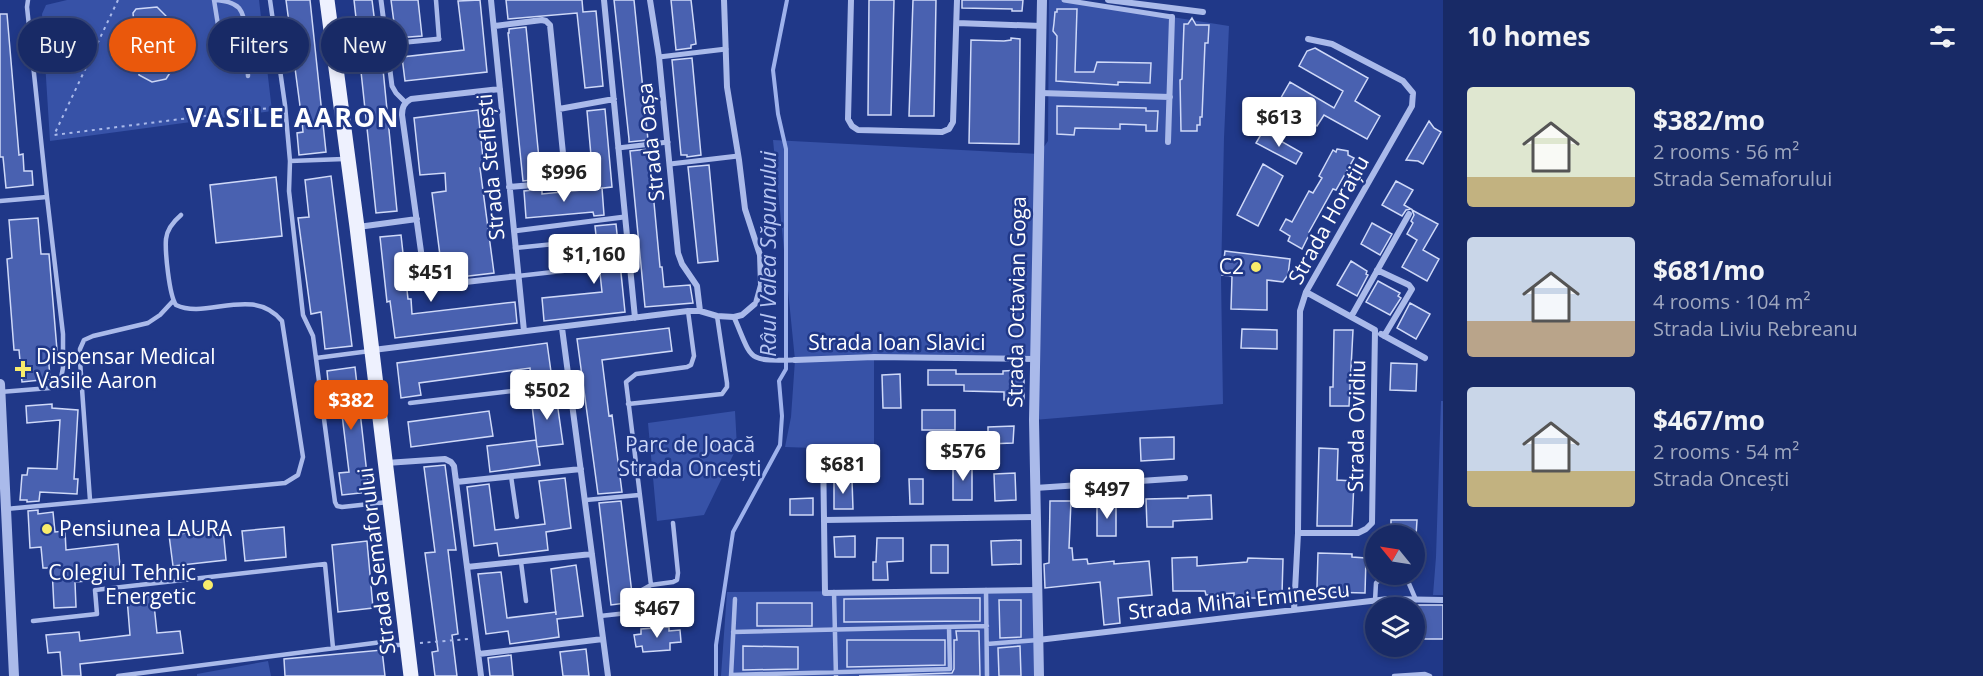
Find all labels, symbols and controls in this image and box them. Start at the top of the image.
chip: Buy [18,18,97,72]
chip: Rent [109,18,196,72]
chip: Filters [208,18,309,72]
chip: New [321,18,407,72]
text: 10 homes [1467,18,1591,54]
icon: filters [1926,20,1959,53]
street label: Strada Oașa [630,82,670,203]
street label: Strada Steflești [470,93,510,242]
pin: $613 [1243,97,1315,148]
district label: VASILE AARON [186,98,400,135]
text: $382/mo [1653,102,1765,138]
text: $613 [1256,103,1302,130]
icon: home [1515,111,1587,183]
text: 2 rooms · 56 m² [1653,138,1799,165]
water label: Râul Valea Săpunului [752,150,782,357]
street label: Strada Horațiu [1281,150,1375,289]
pin: $996 [528,152,600,203]
text: $996 [541,158,587,185]
text: Strada Semaforului [1653,165,1832,192]
street label: Strada Octavian Goga [1000,196,1032,408]
pin: $1,160 [545,234,643,285]
text: $1,160 [563,240,625,267]
pin: $451 [395,252,467,303]
place label: C2 [1219,252,1244,280]
text: $681/mo [1653,252,1765,288]
text: $451 [408,258,454,285]
marker: C2 [1249,260,1263,274]
icon: home [1515,261,1587,333]
text: 4 rooms · 104 m² [1653,288,1811,315]
text: Strada Liviu Rebreanu [1653,315,1858,342]
street label: Strada Ioan Slavici [808,328,986,356]
place label: Dispensar Medical Vasile Aaron [36,342,216,394]
marker: Dispensar Medical Vasile Aaron [14,360,32,378]
street label: Strada Ovidiu [1341,360,1371,492]
pin: $502 [511,370,583,421]
text: $502 [524,376,570,403]
pin: $382 [315,380,387,431]
text: $382 [328,386,374,413]
text: $467/mo [1653,402,1765,438]
icon: home [1515,411,1587,483]
park label: Parc de Joacă Strada Oncești [618,430,762,482]
pin: $576 [927,431,999,482]
text: $576 [940,437,986,464]
text: 2 rooms · 54 m² [1653,438,1799,465]
pin: $681 [807,444,879,495]
text: $681 [820,450,866,477]
text: Strada Oncești [1653,465,1789,492]
street label: Strada Semaforului [351,466,401,656]
pin: $497 [1071,469,1143,520]
text: $497 [1084,475,1130,502]
place label: Pensiunea LAURA [59,514,233,542]
marker: Pensiunea LAURA [40,522,54,536]
north arrow [1365,525,1425,585]
map controls [1365,525,1425,657]
place label: Colegiul Tehnic Energetic [48,558,196,610]
street label: Strada Mihai Eminescu [1127,574,1351,626]
marker: Colegiul Tehnic Energetic [201,578,215,592]
pin: $467 [621,588,693,639]
text: $467 [634,594,680,621]
button: layers [1365,597,1425,657]

